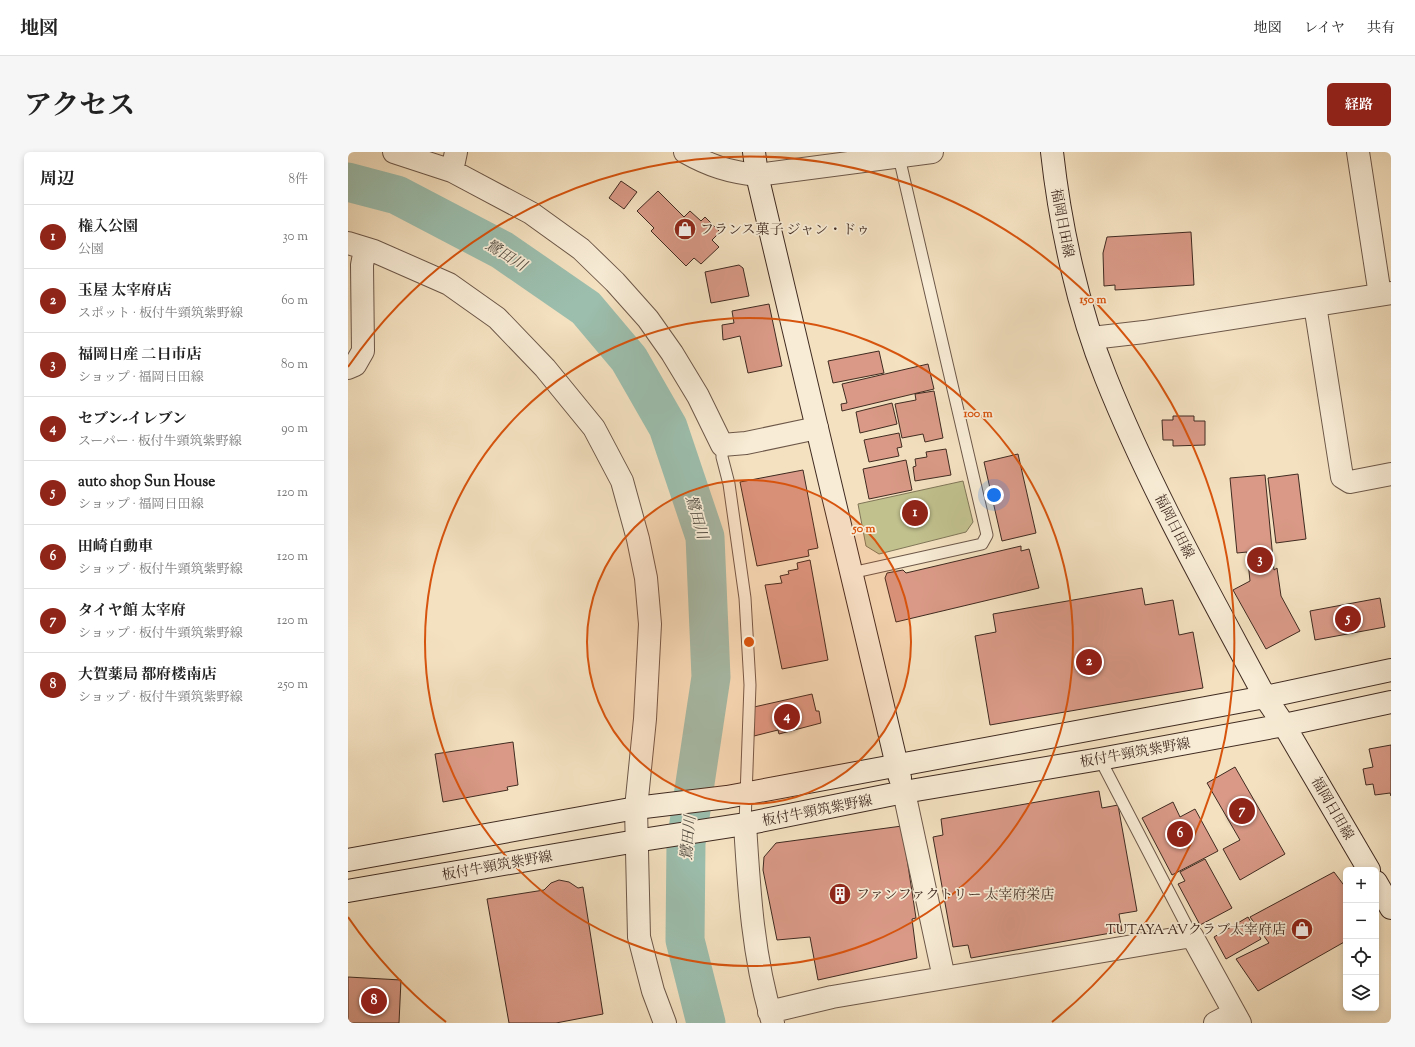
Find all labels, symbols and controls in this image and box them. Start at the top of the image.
text: 地図 [20,16,58,43]
text: 地図 [1254,19,1282,39]
text: レイヤ [1304,19,1345,39]
text: 共有 [1367,19,1395,39]
button: 経路 [1327,83,1391,126]
text: アクセス [24,87,135,127]
text: 周辺 [40,168,74,192]
text: 8件 [288,171,308,189]
street label: 福岡日田線 [1045,187,1078,260]
shop icon: フランス菓子 ジャン・ドゥ [672,216,698,242]
text: 権入公園 [78,217,138,238]
place label: フランス菓子 ジャン・ドゥ [700,221,870,241]
text: 1 [51,228,55,246]
text: 30 m [282,228,308,246]
water label: 鷺田川 [481,235,532,278]
text: 公園 [78,241,104,259]
text: 玉屋 太宰府店 [78,281,171,302]
text: 150 m [1078,291,1107,309]
text: 2 [50,292,56,310]
text: 60 m [281,292,308,310]
text: スポット · 板付牛頸筑紫野線 [78,305,243,323]
text: 福岡日産 二日市店 [78,345,201,366]
text: 3 [50,356,56,374]
text: 80 m [281,356,308,374]
text: ショップ · 福岡日田線 [78,369,204,387]
text: 100 m [962,405,993,423]
text: セブン-イレブン [78,409,187,430]
text: 4 [50,420,56,438]
text: 90 m [281,420,308,438]
text: スーパー · 板付牛頸筑紫野線 [78,433,242,451]
text: auto shop Sun House [78,472,215,493]
text: 5 [51,484,55,502]
text: 120 m [277,484,308,502]
your location [984,485,1004,505]
street label: 福岡日田線 [1148,491,1198,563]
water label: 鷺田川 [679,493,712,544]
text: ショップ · 福岡日田線 [78,496,204,514]
pin: 1 [902,498,928,528]
text: 50 m [852,520,876,538]
text: 田崎自動車 [78,537,153,558]
pin: 3 [1247,545,1273,575]
text: 6 [50,548,56,566]
text: 120 m [277,548,308,566]
text: ショップ · 板付牛頸筑紫野線 [78,561,243,579]
text: タイヤ館 太宰府 [78,601,186,622]
pin: 5 [1335,604,1361,634]
text: 7 [50,612,56,630]
text: 120 m [277,612,308,630]
text: ショップ · 板付牛頸筑紫野線 [78,625,243,643]
centre of rings [742,635,756,649]
pin: 2 [1076,647,1102,677]
text: 大賀薬局 都府楼南店 [78,665,216,686]
text: 8 [50,676,56,694]
text: 250 m [277,676,308,694]
text: ショップ · 板付牛頸筑紫野線 [78,689,243,707]
pin: 4 [774,702,800,732]
street label: 板付牛頸筑紫野線 [1078,734,1192,774]
street label: 福岡日田線 [1305,774,1357,844]
street label: 板付牛頸筑紫野線 [761,791,874,832]
pin: 7 [1229,796,1255,826]
water label: 鷺田川 [677,813,702,861]
pin: 6 [1167,819,1193,849]
street label: 板付牛頸筑紫野線 [440,847,554,887]
map controls [1343,867,1379,1011]
button: + [1343,867,1379,903]
building icon: ファンファクトリー 太宰府栄店 [827,881,853,907]
place label: ファンファクトリー 太宰府栄店 [856,886,1054,906]
button: − [1343,903,1379,939]
shop icon: TUTAYA AVクラブ太宰府店 [1289,916,1315,942]
place label: TUTAYA AVクラブ太宰府店 [1106,921,1286,941]
button: locate [1343,939,1379,975]
button: layers [1343,975,1379,1011]
pin: 8 [361,986,387,1016]

